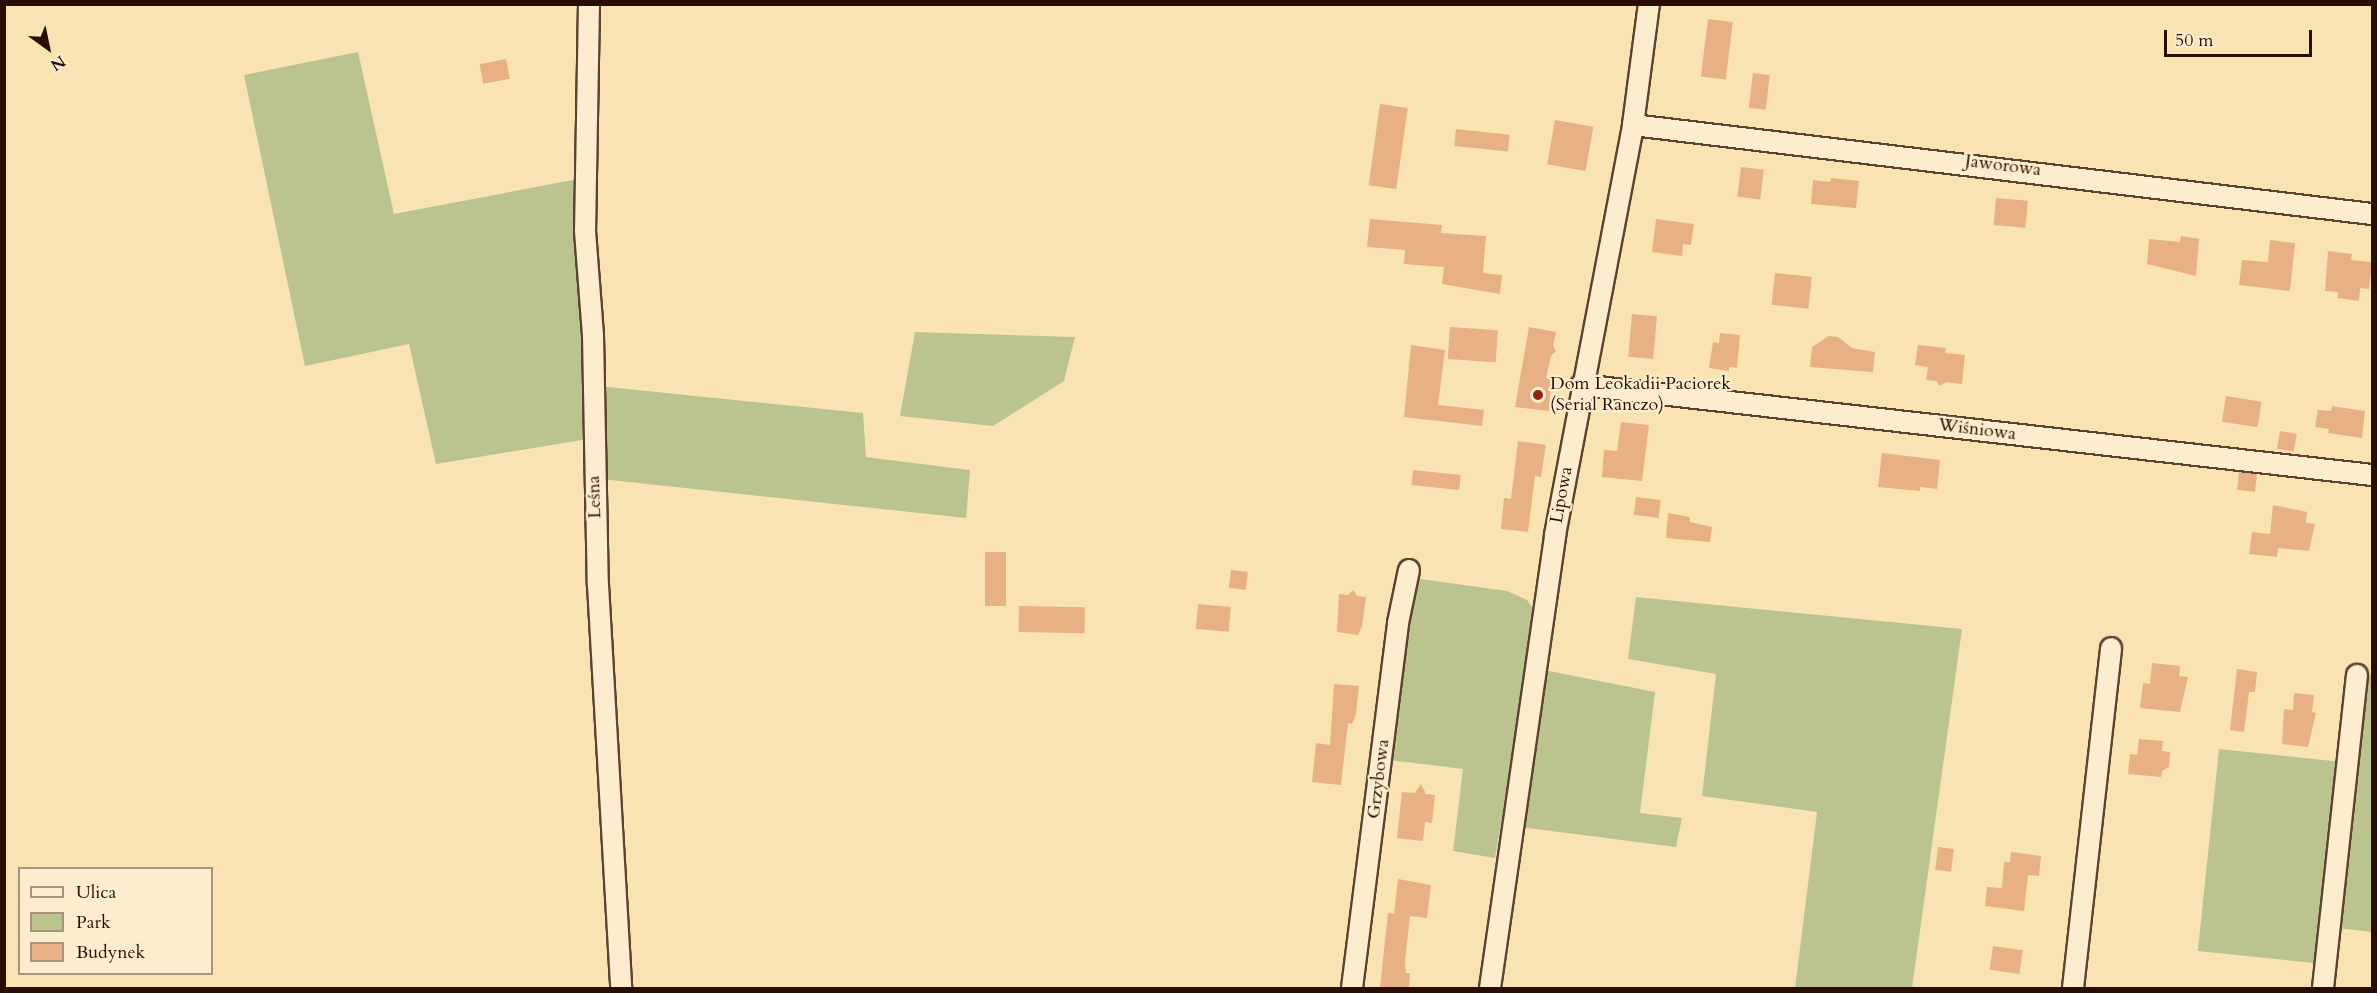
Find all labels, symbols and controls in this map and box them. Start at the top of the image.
north arrow [18,18,78,78]
scale bar [2167,18,2316,56]
text: 50 m [2175,28,2214,53]
text: N [46,50,70,76]
street label: Jaworowa [1964,151,2042,181]
place label: Dom Leokadii Paciorek (Serial Ranczo) [1550,374,1731,416]
marker: Dom Leokadii Paciorek (Serial Ranczo) [1531,388,1545,402]
street label: Wiśniowa [1937,415,2017,445]
street label: Lipowa [1546,465,1578,525]
street label: Leśna [583,475,607,519]
street label: Grzybowa [1363,738,1395,820]
legend [18,867,213,975]
text: Ulica [76,880,116,905]
text: Park [76,910,111,935]
text: Budynek [76,940,145,965]

